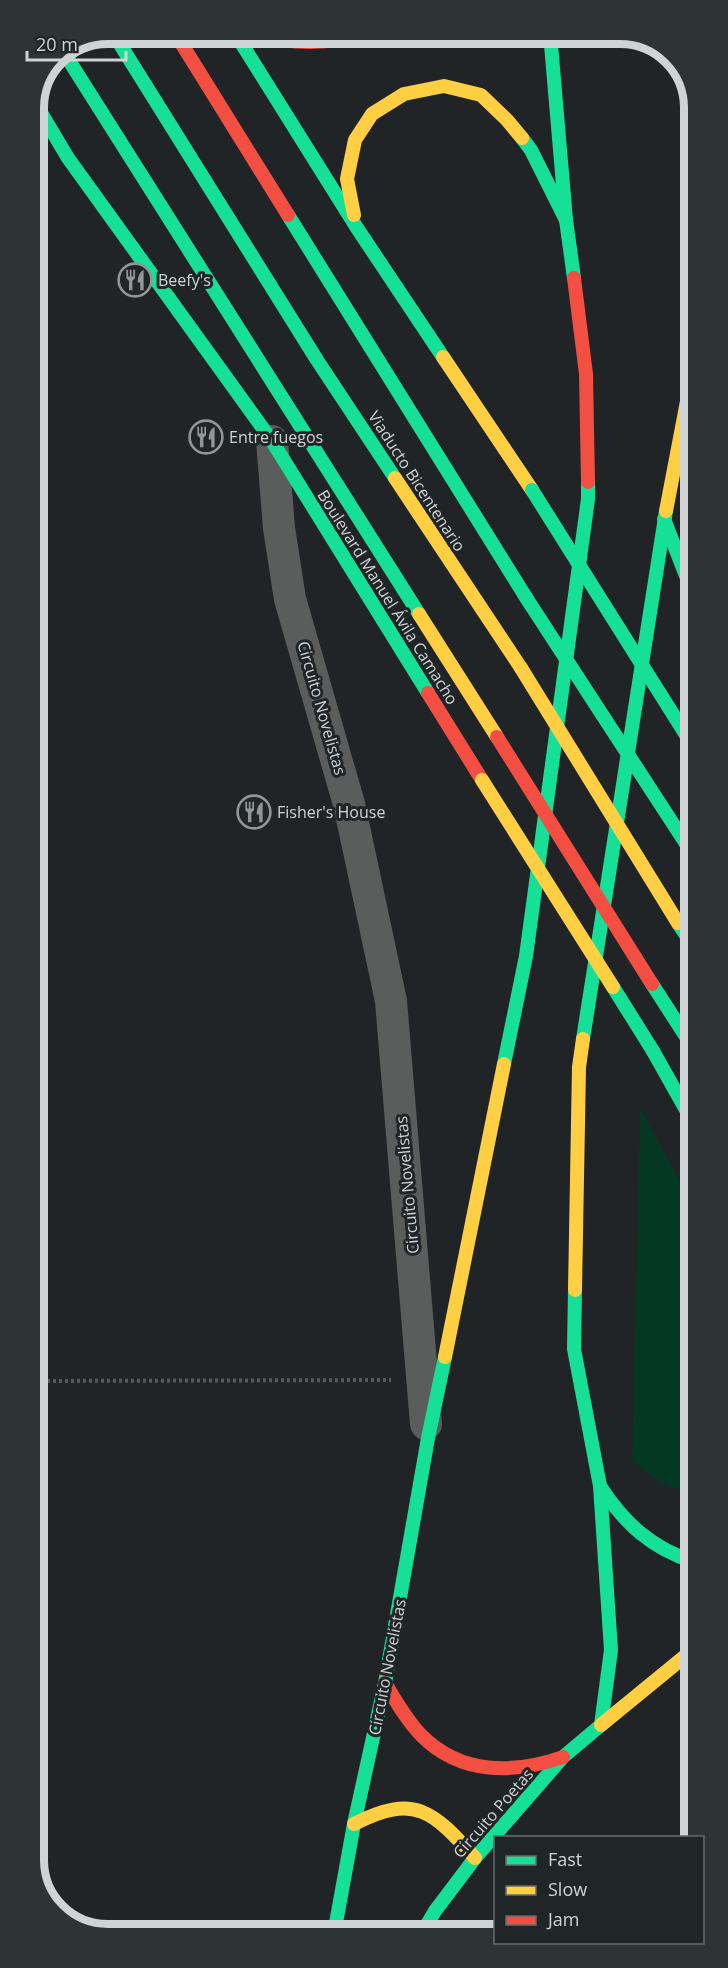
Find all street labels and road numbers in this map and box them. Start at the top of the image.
street label: Viaducto Bicentenario [363,406,471,556]
street label: Boulevard Manuel Ávila Camacho [313,485,463,709]
street label: Circuito Novelistas [292,639,352,777]
street label: Circuito Novelistas [390,1115,424,1255]
street label: Circuito Novelistas [363,1597,411,1737]
street label: Circuito Poetas [448,1763,538,1863]

